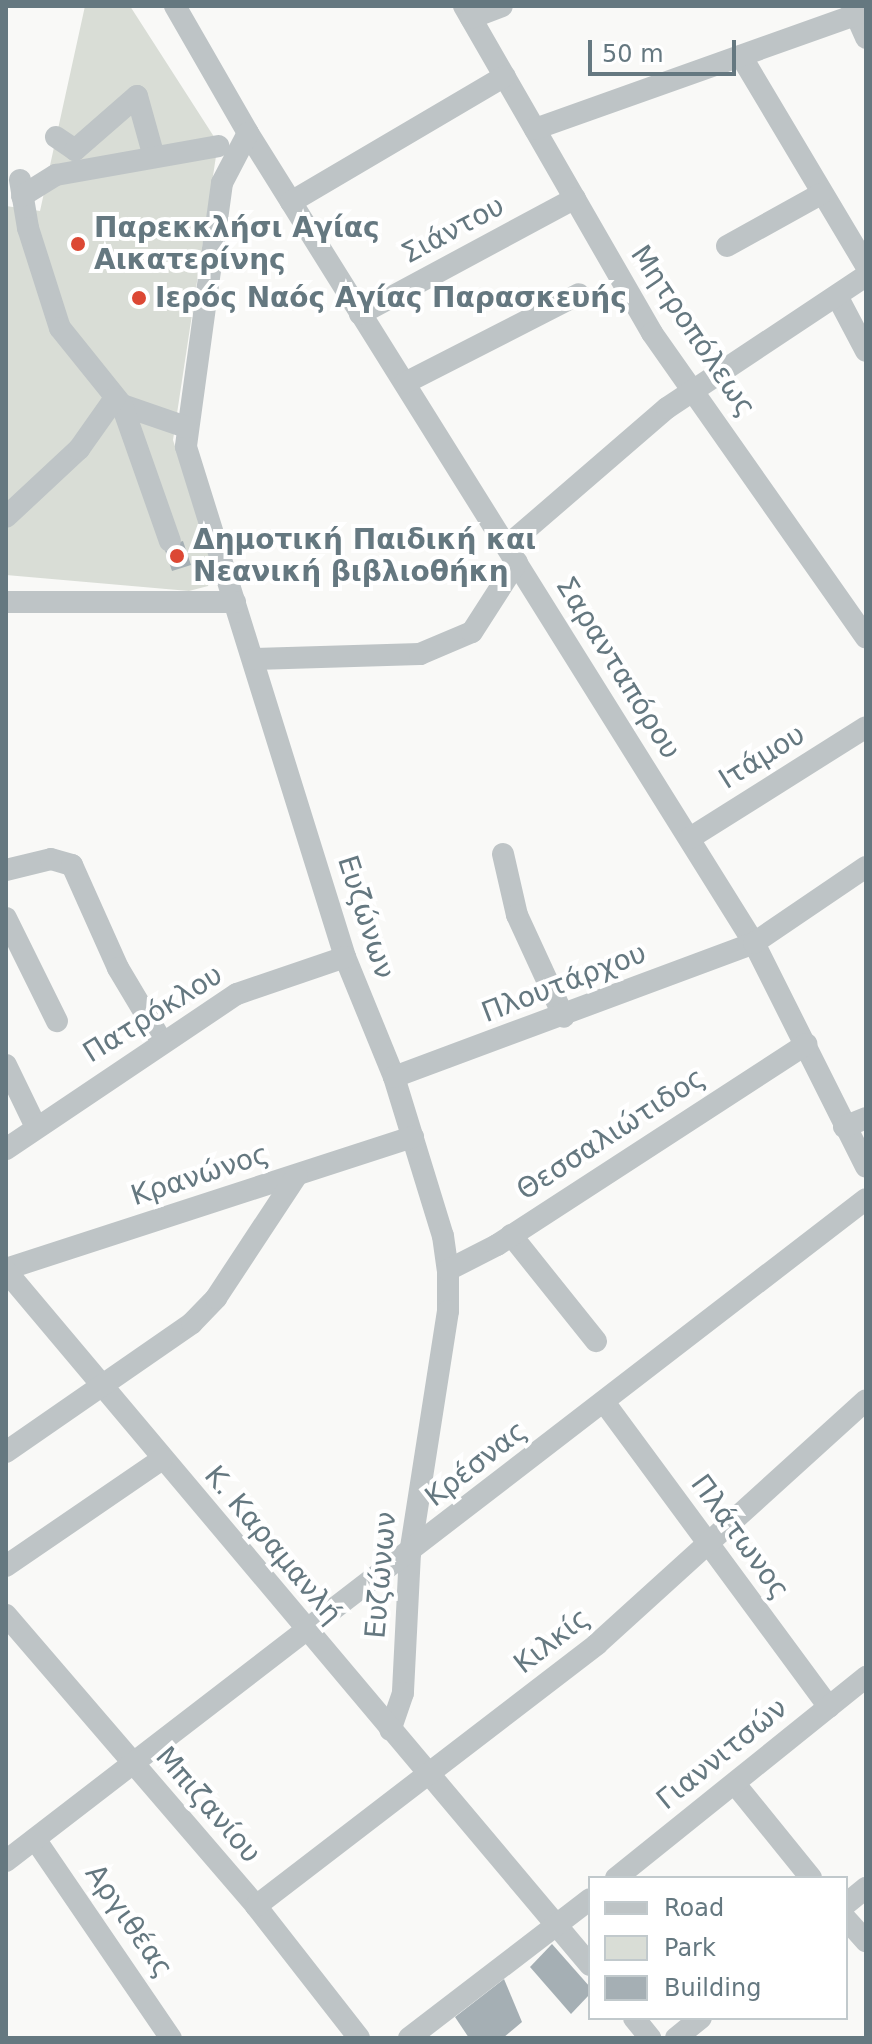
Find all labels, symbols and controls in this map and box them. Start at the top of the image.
scale bar [592,24,740,74]
text: 50 m [602,40,664,68]
street label: Σιάντου [396,189,510,271]
place label: Παρεκκλήσι Αγίας Αικατερίνης [94,211,380,277]
marker: Παρεκκλήσι Αγίας Αικατερίνης [69,235,87,253]
street label: Μητροπόλεως [623,239,763,423]
place label: Ιερός Ναός Αγίας Παρασκευής [155,281,627,315]
marker: Ιερός Ναός Αγίας Παρασκευής [130,289,148,307]
place label: Δημοτική Παιδική και Νεανική βιβλιοθήκη [193,523,536,589]
marker: Δημοτική Παιδική και Νεανική βιβλιοθήκη [168,547,186,565]
street label: Σαρανταπόρου [549,571,687,765]
street label: Ιτάμου [713,718,811,796]
street label: Ευζώνων [330,851,402,983]
street label: Πλουτάρχου [477,936,651,1030]
street label: Πατρόκλου [77,958,229,1070]
street label: Θεσσαλιώτιδος [511,1061,711,1207]
street label: Κρανώνος [127,1137,273,1213]
street label: Κρέσνας [419,1414,533,1514]
street label: Κ. Καραμανλή [197,1459,349,1631]
street label: Πλάτωνος [684,1468,796,1606]
street label: Ευζώνων [359,1510,403,1640]
street label: Κιλκίς [507,1601,597,1681]
street label: Γιαννιτσών [650,1691,794,1817]
street label: Μπιζανίου [149,1740,267,1870]
street label: Αργιθέας [78,1858,180,1984]
legend [588,1876,848,2020]
text: Road [664,1894,724,1922]
text: Park [664,1934,716,1962]
text: Building [664,1974,761,2002]

